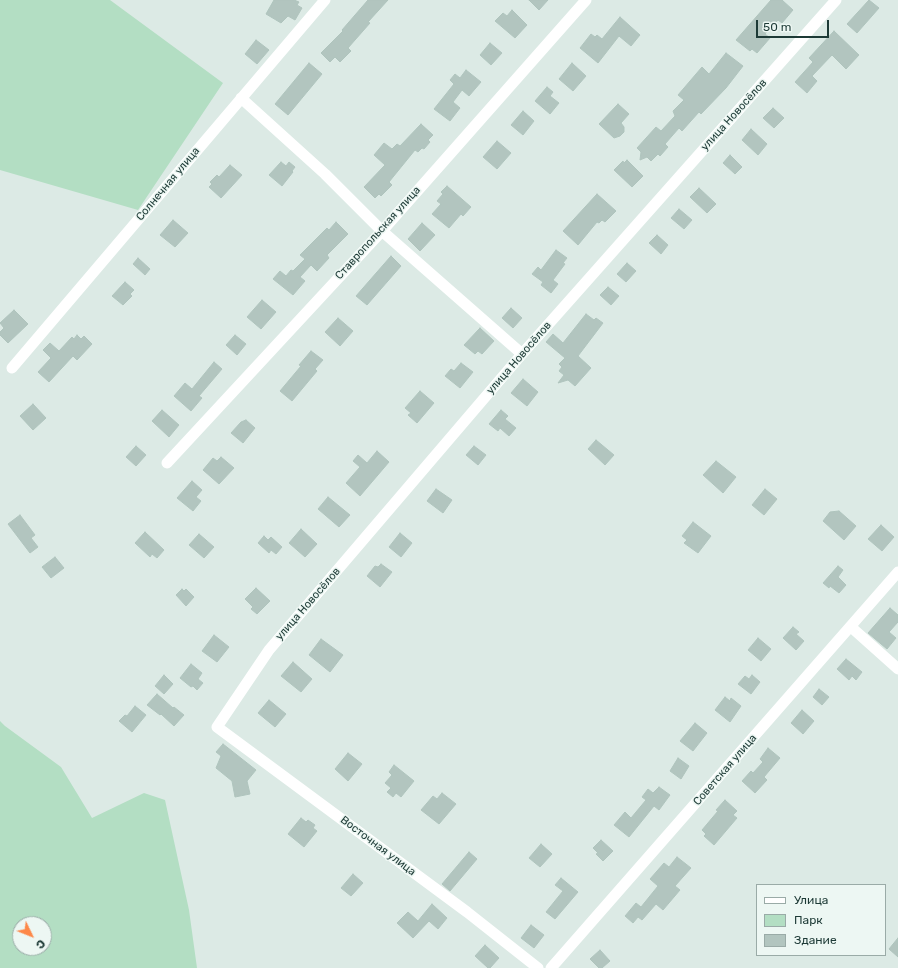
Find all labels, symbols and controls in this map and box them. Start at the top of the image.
scale bar [758,12,831,38]
text: 50 m [763,20,791,34]
street label: улица Новосёлов [698,76,770,154]
street label: Солнечная улица [133,145,203,223]
street label: Ставропольская улица [333,184,423,282]
street label: улица Новосёлов [484,319,554,397]
street label: улица Новосёлов [273,565,343,643]
street label: Советская улица [691,732,759,808]
street label: Восточная улица [338,813,418,879]
legend [756,884,886,956]
text: Улица [794,893,828,907]
text: Парк [794,913,823,927]
north arrow [12,916,52,956]
text: Здание [794,933,837,947]
text: С [33,937,48,951]

